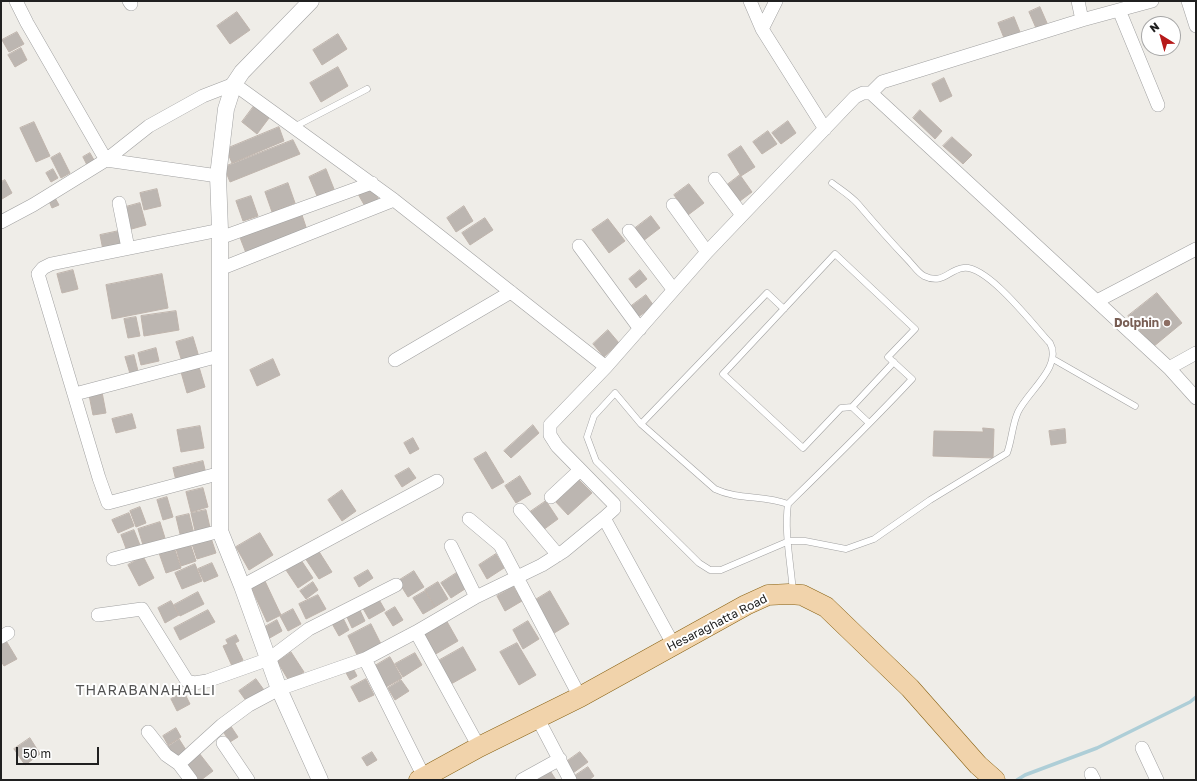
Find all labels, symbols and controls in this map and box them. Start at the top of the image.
north arrow [1141,16,1181,56]
text: N [1147,19,1161,35]
place label: Dolphin [1114,316,1159,330]
marker: Dolphin [1162,318,1172,328]
street label: Hesaraghatta Road [664,591,770,655]
district label: THARABANAHALLI [76,683,216,699]
scale bar [18,739,101,765]
text: 50 m [23,746,51,761]

